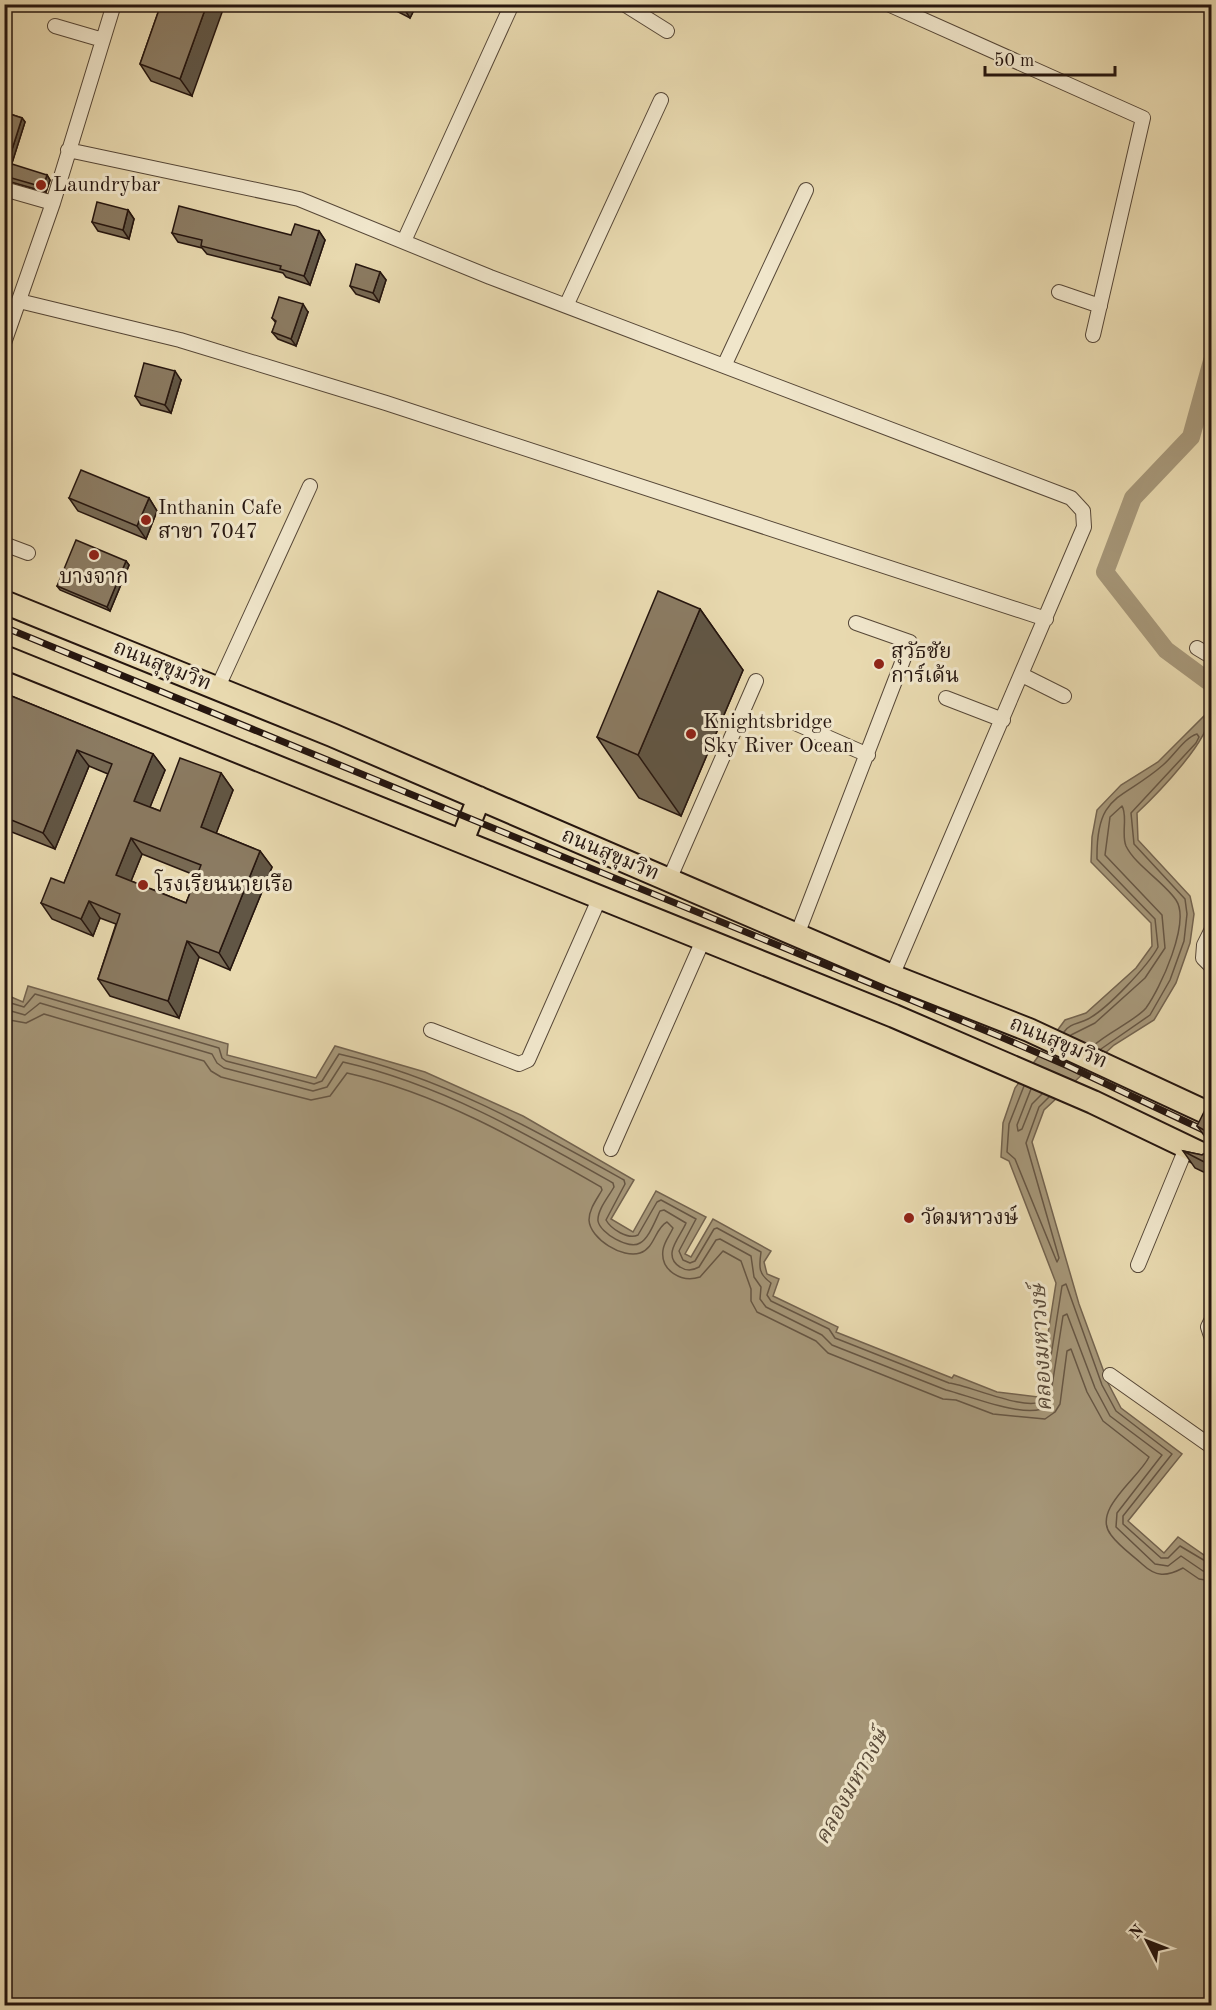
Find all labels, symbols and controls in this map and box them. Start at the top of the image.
scale bar [985,39,1116,77]
text: 50 m [994,52,1034,70]
place label: Laundrybar [53,175,161,196]
marker: Laundrybar [34,178,48,192]
place label: Inthanin Cafe สาขา 7047 [158,498,282,543]
marker: Inthanin Cafe สาขา 7047 [139,513,153,527]
marker: บางจาก [87,548,101,562]
place label: บางจาก [59,567,129,588]
street label: ถนนสุขุมวิท [109,635,215,697]
place label: สุวัธชัย การ์เด้น [891,641,959,687]
marker: สุวัธชัย การ์เด้น [872,657,886,671]
place label: Knightsbridge Sky River Ocean [703,712,854,757]
marker: Knightsbridge Sky River Ocean [684,727,698,741]
street label: ถนนสุขุมวิท [557,823,663,887]
place label: โรงเรียนนายเรือ [154,869,294,896]
marker: โรงเรียนนายเรือ [136,878,150,892]
street label: ถนนสุขุมวิท [1005,1011,1111,1075]
place label: วัดมหาวงษ์ [921,1204,1019,1229]
marker: วัดมหาวงษ์ [902,1211,916,1225]
water label: คลองมหาวงษ์ [1025,1281,1056,1412]
water label: คลองมหาวงษ์ [809,1722,894,1848]
north arrow [1117,1911,1177,1971]
text: N [1127,1922,1148,1942]

